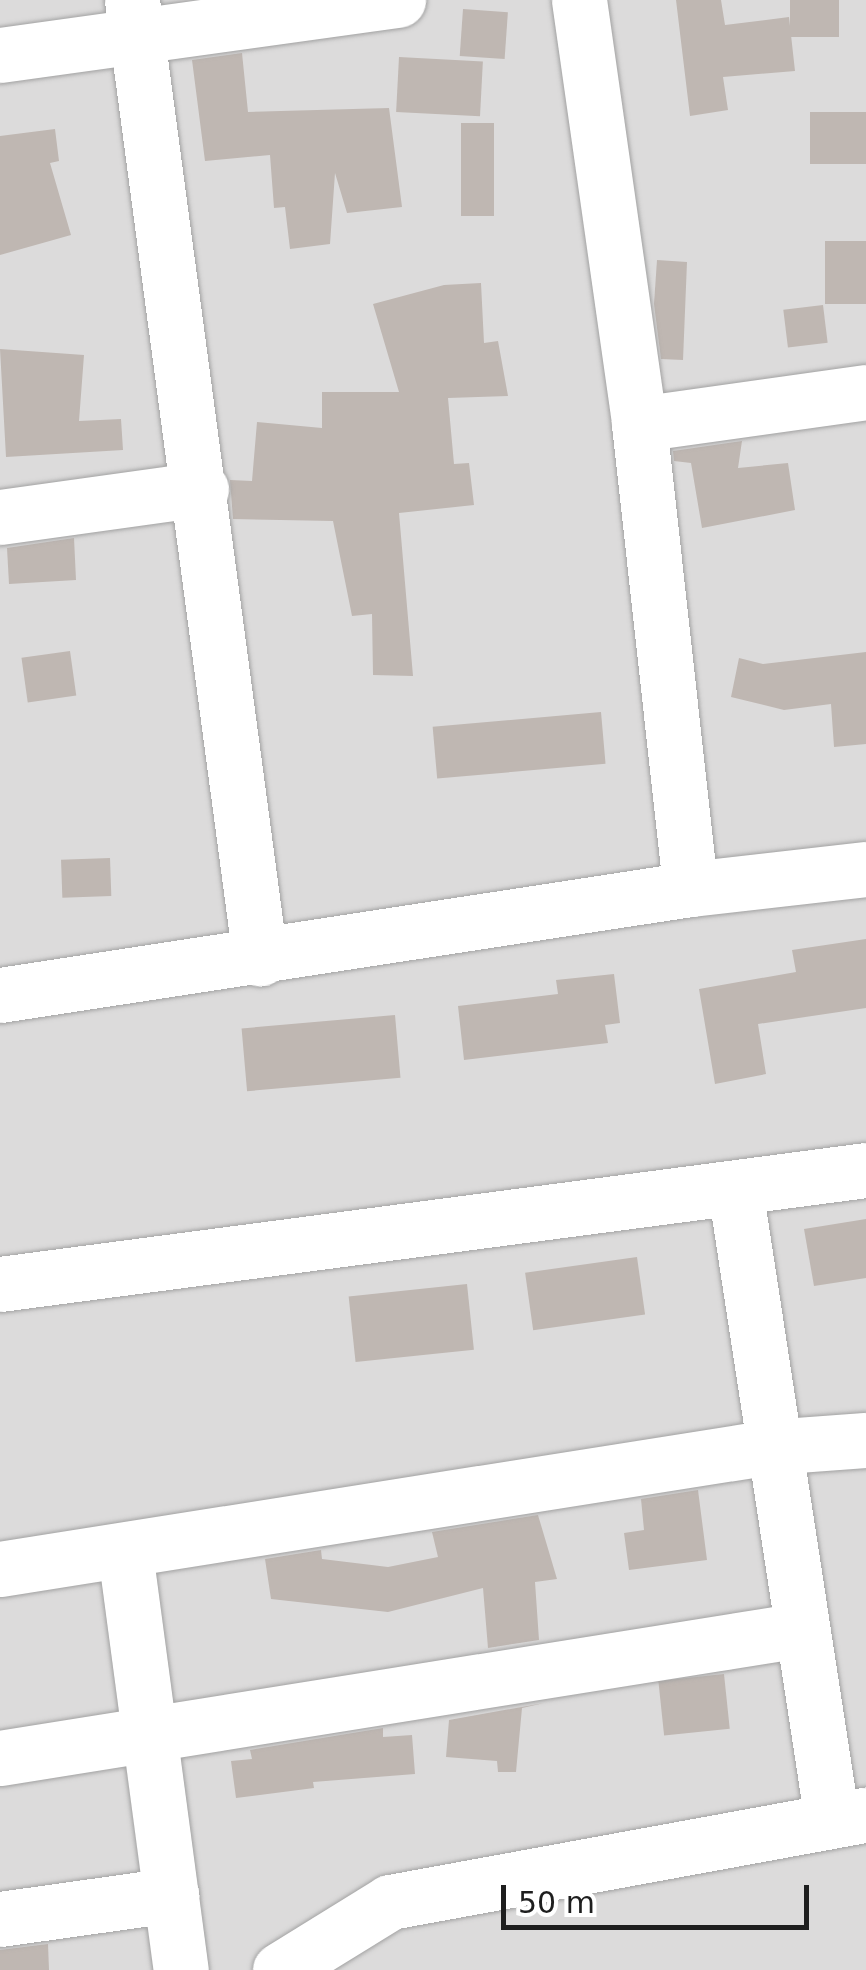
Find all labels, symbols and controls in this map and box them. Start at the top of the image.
scale bar [506,1865,814,1927]
text: 50 m [518,1885,595,1920]

